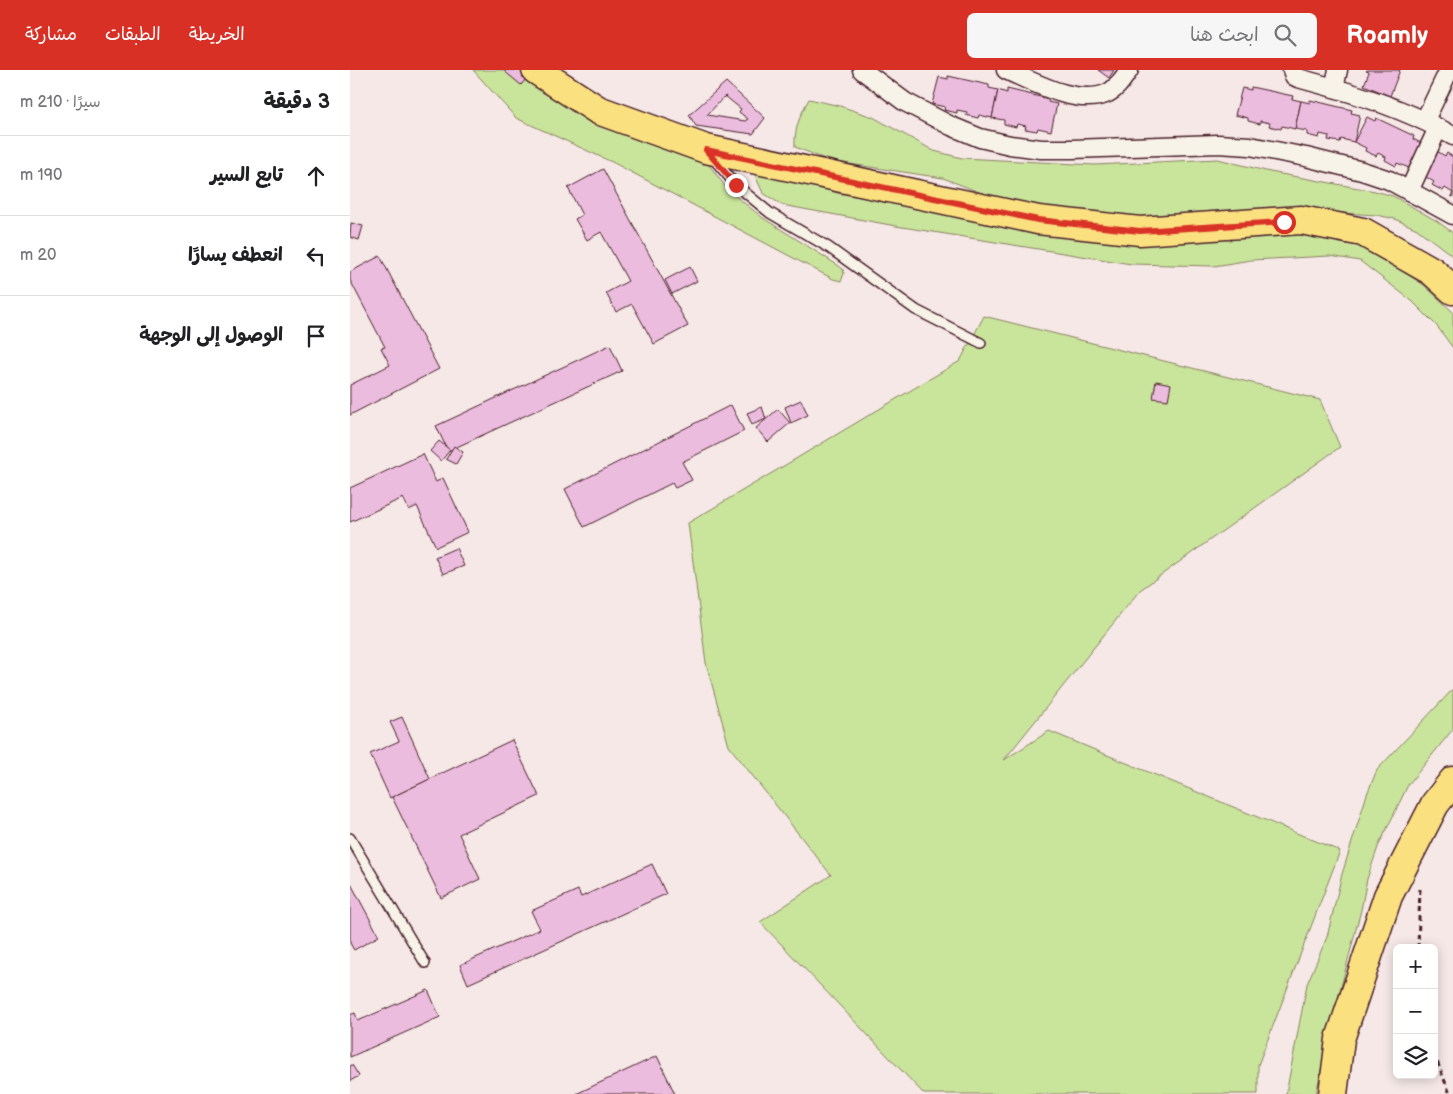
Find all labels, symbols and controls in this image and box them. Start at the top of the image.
search box [967,13,1317,58]
icon: search [1271,21,1299,49]
text: Roamly [1347,21,1428,50]
text: مشاركة [25,24,77,45]
text: الطبقات [105,24,161,45]
text: الخريطة [189,24,245,45]
text: ابحث هنا [1190,24,1259,47]
text: 3 دقيقة [264,89,330,114]
text: سيرًا · 210 m [20,93,101,112]
icon: ahead [302,162,330,190]
text: تابع السير [210,164,283,187]
text: 190 m [20,166,62,185]
route end [725,174,748,197]
route start [1273,211,1296,234]
icon: left [302,242,330,270]
text: انعطف يسارًا [188,244,283,267]
text: 20 m [20,246,56,265]
icon: arrive [302,322,330,350]
text: الوصول إلى الوجهة [139,324,283,347]
map controls [1393,944,1438,1079]
button: + [1393,944,1438,989]
button: − [1393,989,1438,1034]
button: layers [1393,1034,1438,1079]

